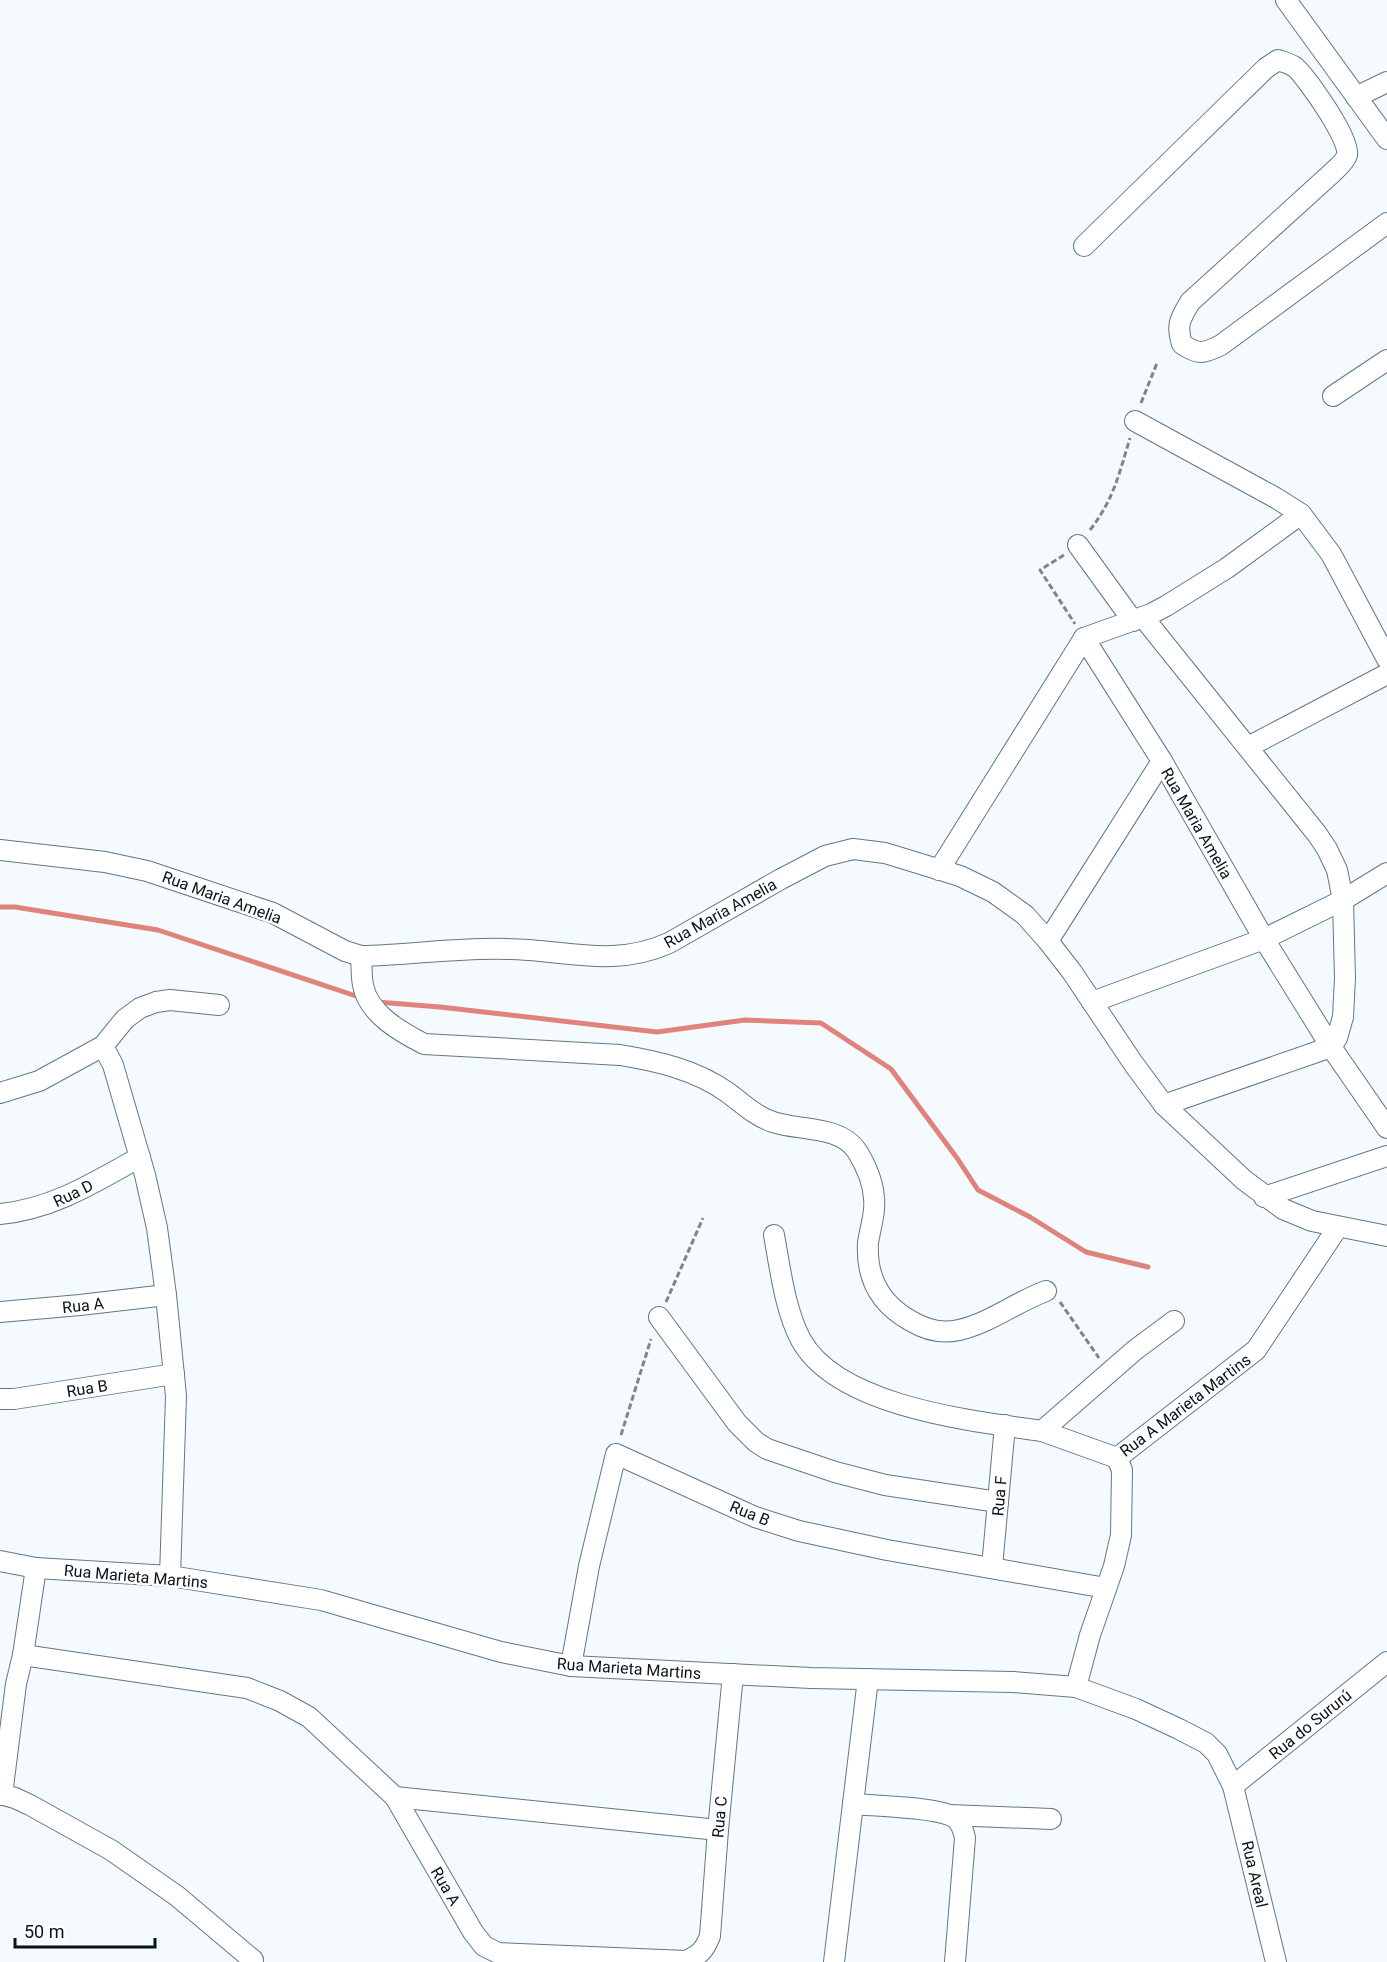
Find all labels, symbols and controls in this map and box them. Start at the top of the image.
street label: Rua Maria Amelia [1157,764,1236,882]
street label: Rua Maria Amelia [160,867,284,928]
street label: Rua Maria Amelia [661,875,780,952]
street label: Rua D [50,1176,96,1211]
street label: Rua A [61,1294,105,1317]
street label: Rua A Marieta Martins [1116,1350,1254,1461]
street label: Rua B [65,1376,109,1401]
street label: Rua F [988,1475,1011,1517]
street label: Rua B [727,1497,773,1530]
street label: Rua Marieta Martins [63,1561,209,1592]
street label: Rua Marieta Martins [556,1654,702,1683]
street label: Rua do Sururú [1265,1685,1355,1763]
street label: Rua C [708,1795,731,1839]
street label: Rua Areal [1238,1839,1271,1909]
street label: Rua A [427,1863,465,1910]
scale bar [15,1911,154,1949]
text: 50 m [24,1921,64,1942]

